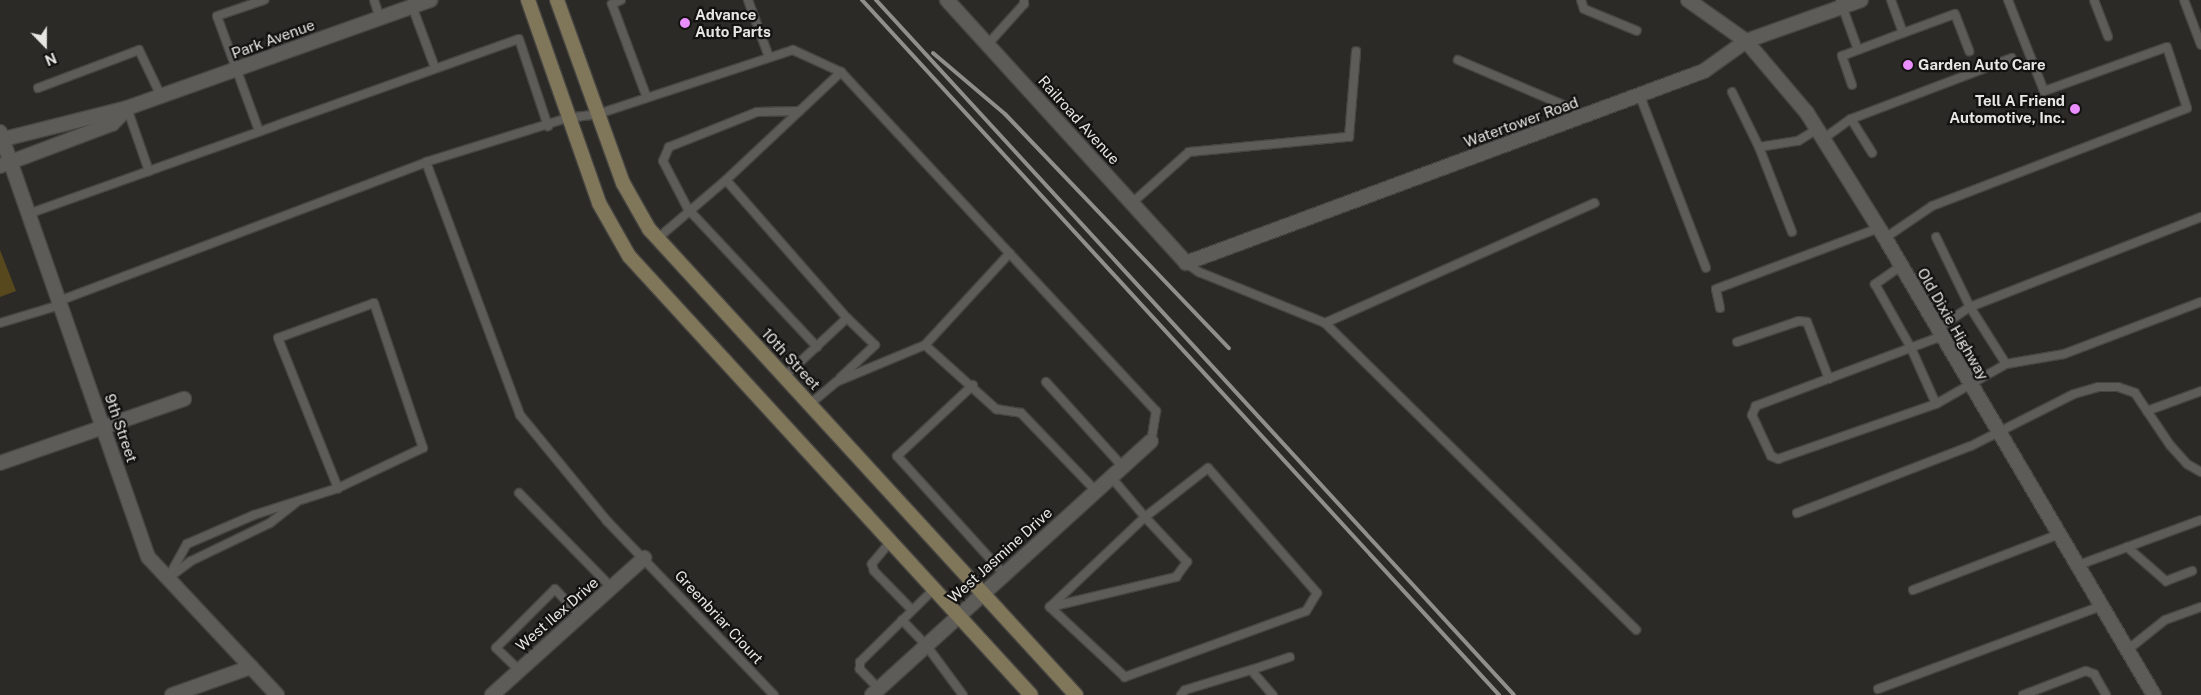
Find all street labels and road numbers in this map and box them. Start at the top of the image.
street label: Park Avenue [229,16,317,62]
street label: Railroad Avenue [1034,72,1124,168]
street label: Watertower Road [1461,93,1581,151]
street label: Old Dixie Highway [1914,265,1992,383]
street label: 10th Street [758,325,824,393]
street label: 9th Street [101,391,141,465]
street label: West Jasmine Drive [944,503,1056,607]
street label: Greenbriar Ciourt [671,566,767,668]
street label: West Ilex Drive [512,573,602,655]

